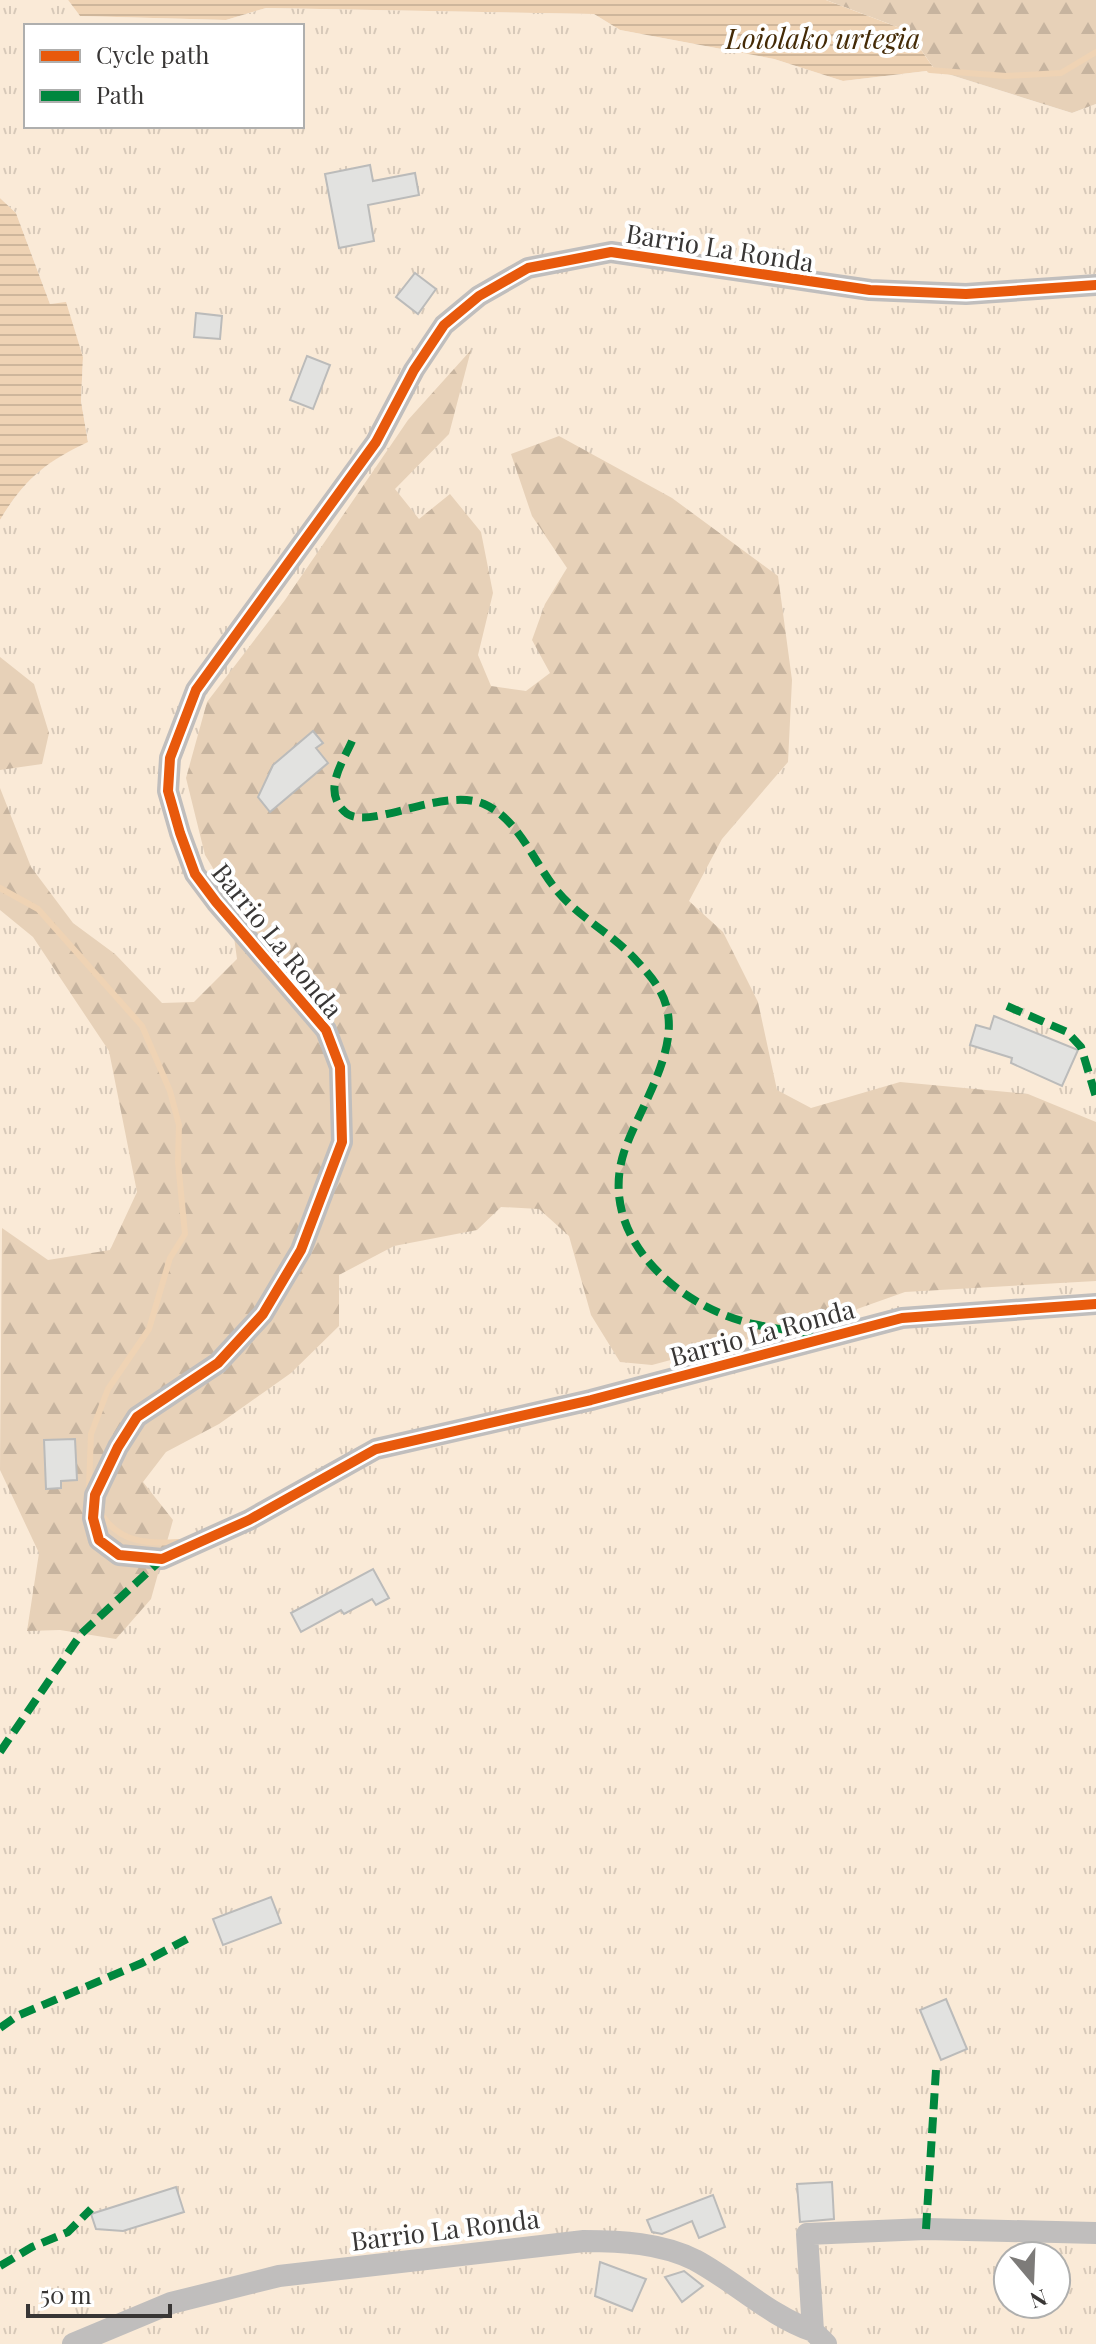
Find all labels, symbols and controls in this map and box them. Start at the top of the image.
water label: Loiolako urtegia [725,19,920,56]
legend [24,24,304,128]
text: Cycle path [96,38,209,70]
text: Path [96,78,144,110]
street label: Barrio La Ronda [624,215,816,279]
street label: Barrio La Ronda [205,855,351,1025]
street label: Barrio La Ronda [666,1291,858,1373]
street label: Barrio La Ronda [349,2200,541,2258]
north arrow [992,2240,1072,2320]
scale bar [28,2268,170,2318]
text: 50 m [40,2278,92,2310]
text: N [1026,2283,1051,2317]

